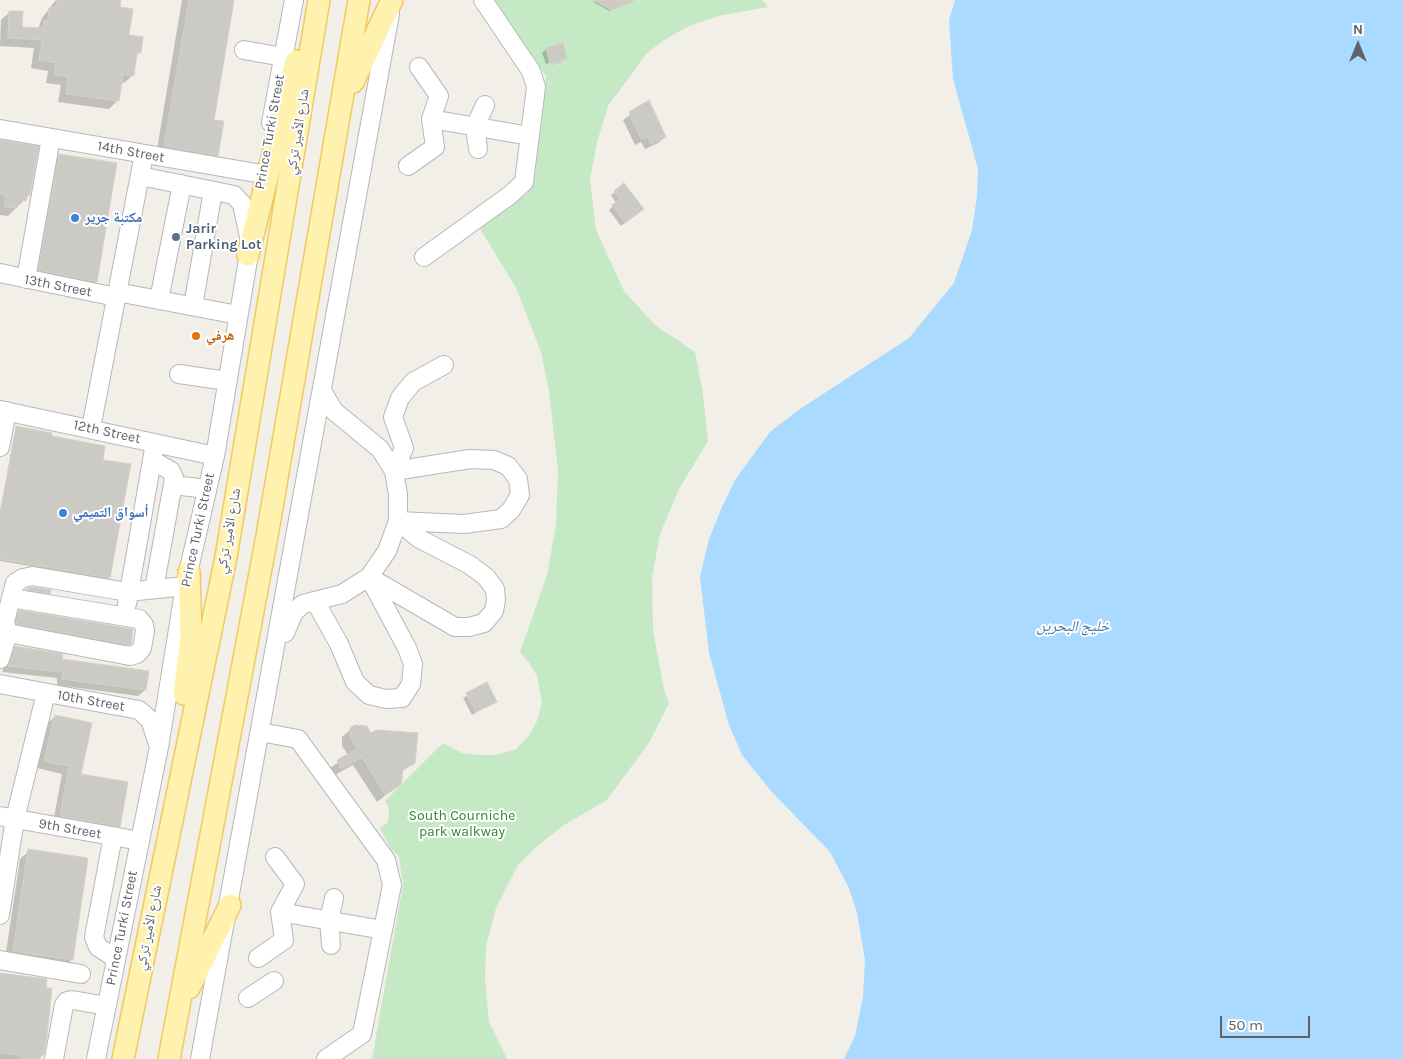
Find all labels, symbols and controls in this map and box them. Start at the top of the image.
north arrow [1333,20,1383,70]
text: N [1353,21,1363,38]
street label: Prince Turki Street [252,73,288,191]
street label: شارع الأمير تركي [283,88,313,176]
street label: 14th Street [96,138,166,166]
place label: مكتبة جرير [85,210,142,226]
marker: مكتبة جرير [69,212,81,224]
place label: Jarir Parking Lot [186,221,261,253]
marker: Jarir Parking Lot [170,231,182,243]
street label: 13th Street [23,271,93,301]
place label: هرفي [206,328,234,344]
marker: هرفي [190,330,202,342]
street label: 12th Street [72,417,142,447]
street label: Prince Turki Street [178,471,218,589]
street label: شارع الأمير تركي [213,487,245,575]
place label: أسواق التميمي [73,505,149,521]
marker: أسواق التميمي [57,507,69,519]
water label: خليج البحرين [1037,618,1109,636]
street label: 10th Street [56,687,126,715]
park label: South Courniche park walkway [409,808,515,840]
street label: 9th Street [37,815,103,843]
street label: Prince Turki Street [103,869,141,987]
street label: شارع الأمير تركي [132,884,166,972]
scale bar [1223,1006,1313,1038]
text: 50 m [1228,1016,1263,1034]

